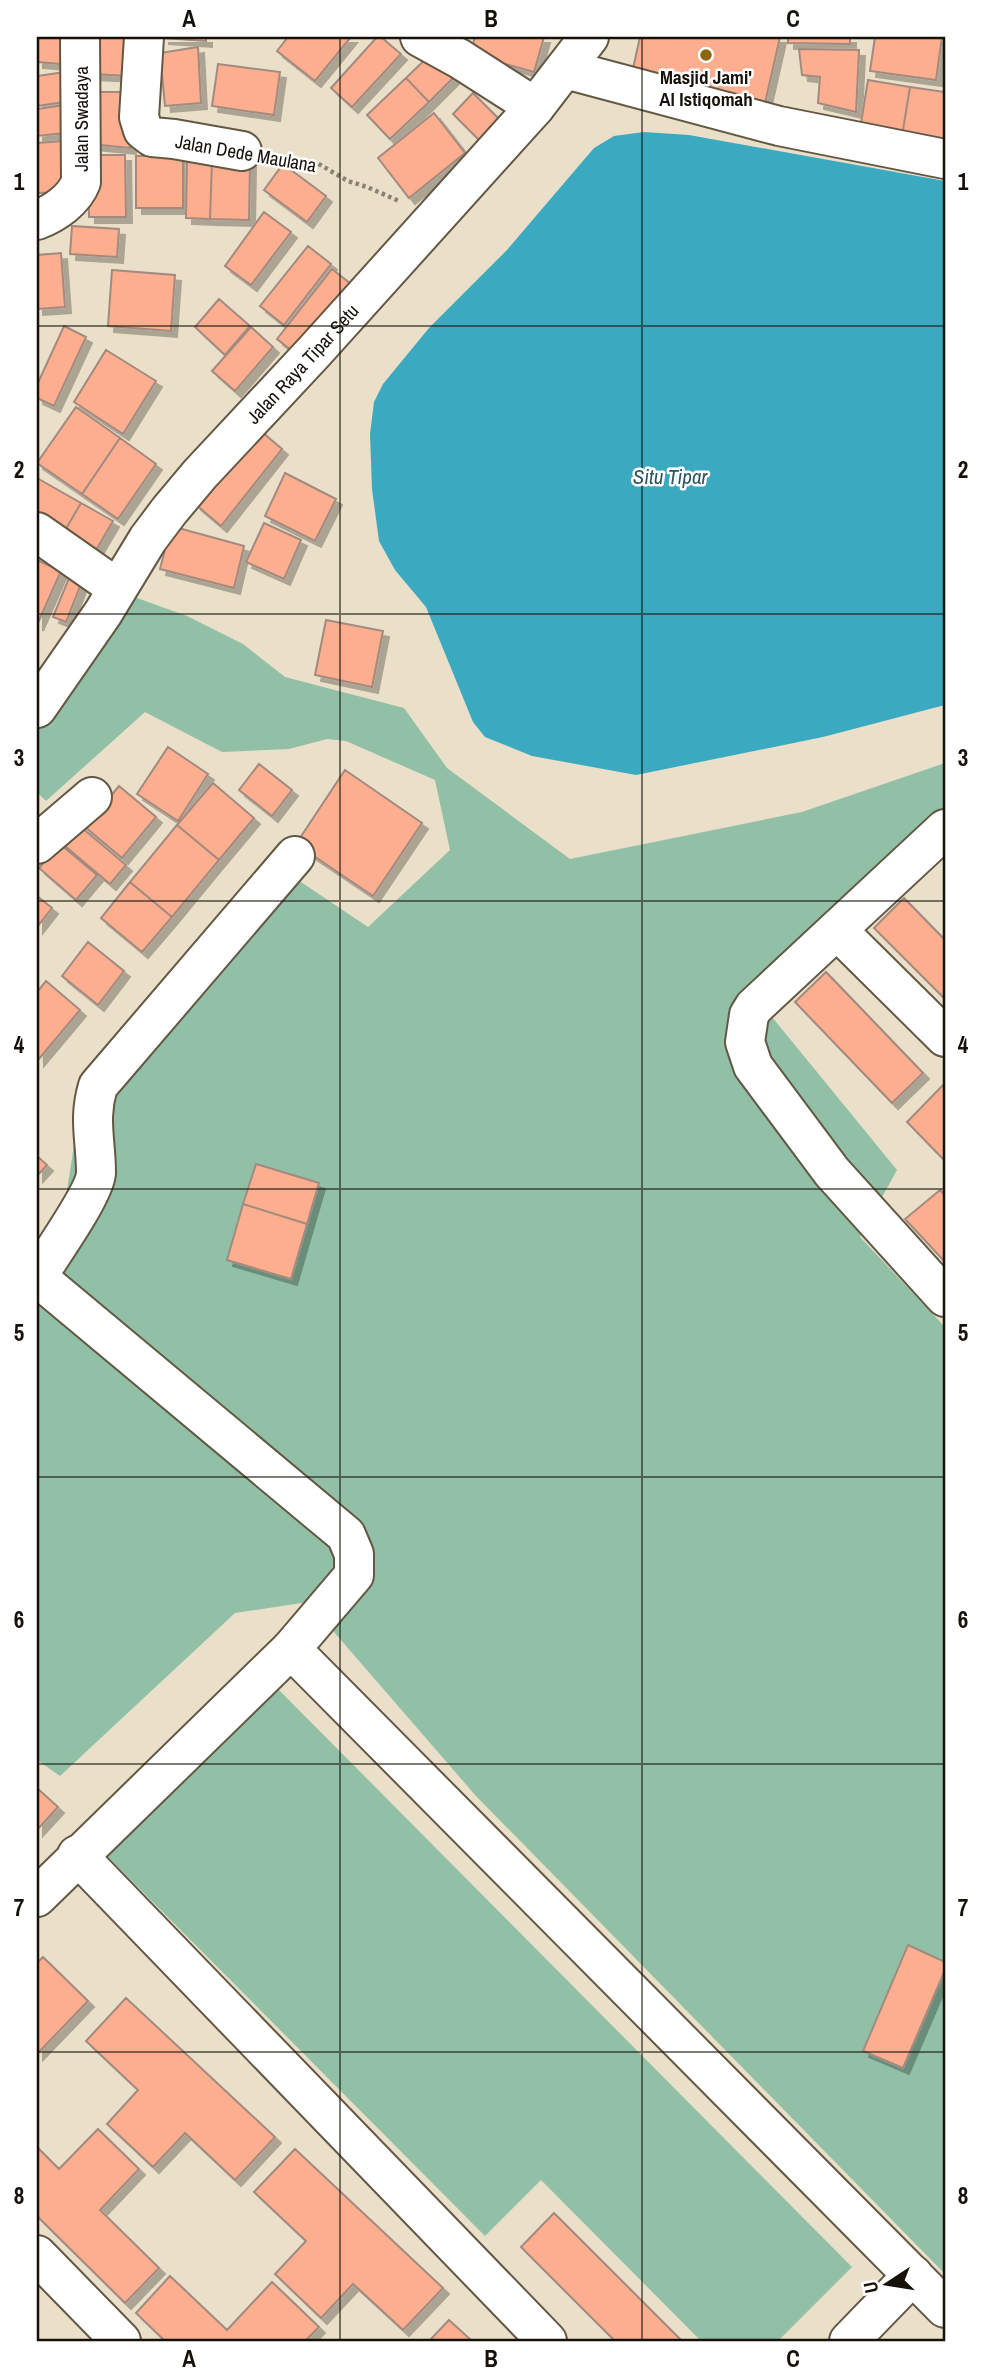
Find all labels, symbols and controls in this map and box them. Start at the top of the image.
text: A [182,3,196,34]
text: B [484,3,498,34]
text: C [786,3,800,34]
marker: Masjid Jami' Al Istiqomah [698,47,714,63]
place label: Masjid Jami' Al Istiqomah [659,64,753,112]
street label: Jalan Swadaya [68,66,94,172]
street label: Jalan Dede Maulana [173,128,319,178]
text: 1 [14,166,25,197]
text: 1 [958,166,969,197]
street label: Jalan Raya Tipar Setu [240,298,364,429]
text: 2 [14,454,24,485]
text: 2 [958,454,968,485]
water label: Situ Tipar [633,462,708,491]
text: 3 [14,742,24,773]
text: 3 [958,742,968,773]
text: 4 [14,1029,25,1060]
text: 4 [958,1029,969,1060]
text: 5 [14,1317,24,1348]
text: 5 [958,1317,968,1348]
text: 6 [14,1604,24,1635]
text: 6 [958,1604,968,1635]
text: 7 [14,1892,24,1923]
text: 7 [958,1892,968,1923]
text: 8 [14,2180,24,2211]
text: 8 [958,2180,968,2211]
north arrow [852,2248,922,2318]
text: U [856,2279,884,2296]
text: A [182,2343,196,2374]
text: B [484,2343,498,2374]
text: C [786,2343,800,2374]

